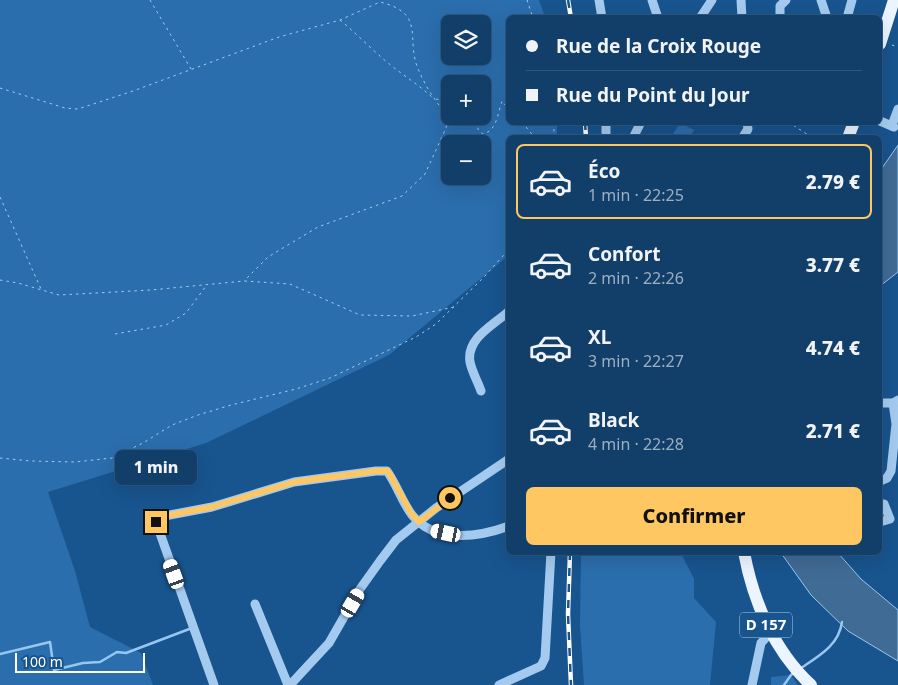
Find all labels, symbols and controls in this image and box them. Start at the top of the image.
map controls [441,15,491,185]
button: layers [441,15,491,65]
text: Rue de la Croix Rouge [556,33,761,59]
button: + [441,75,491,125]
text: Rue du Point du Jour [556,82,750,108]
button: − [441,135,491,185]
text: Éco [588,158,620,184]
icon: car [528,159,573,204]
text: 2.79 € [806,169,860,195]
text: 1 min · 22:25 [588,184,684,206]
text: Confort [588,241,660,267]
icon: car [528,242,573,287]
text: 3.77 € [806,252,860,278]
text: 2 min · 22:26 [588,267,684,289]
text: XL [588,324,611,350]
icon: car [528,325,573,370]
text: 4.74 € [806,335,860,361]
text: 3 min · 22:27 [588,350,684,372]
text: Black [588,407,639,433]
icon: car [528,408,573,453]
text: 2.71 € [806,418,860,444]
text: 4 min · 22:28 [588,433,684,455]
callout: 1 min [115,450,197,484]
text: 1 min [134,456,178,478]
route start [439,487,461,509]
button: Confirmer [526,487,862,545]
route end [145,511,167,533]
car [429,523,462,543]
car [161,557,186,591]
car [339,586,366,620]
road number: D 157 [740,612,792,638]
scale bar [15,650,145,673]
text: 100 m [22,652,63,671]

